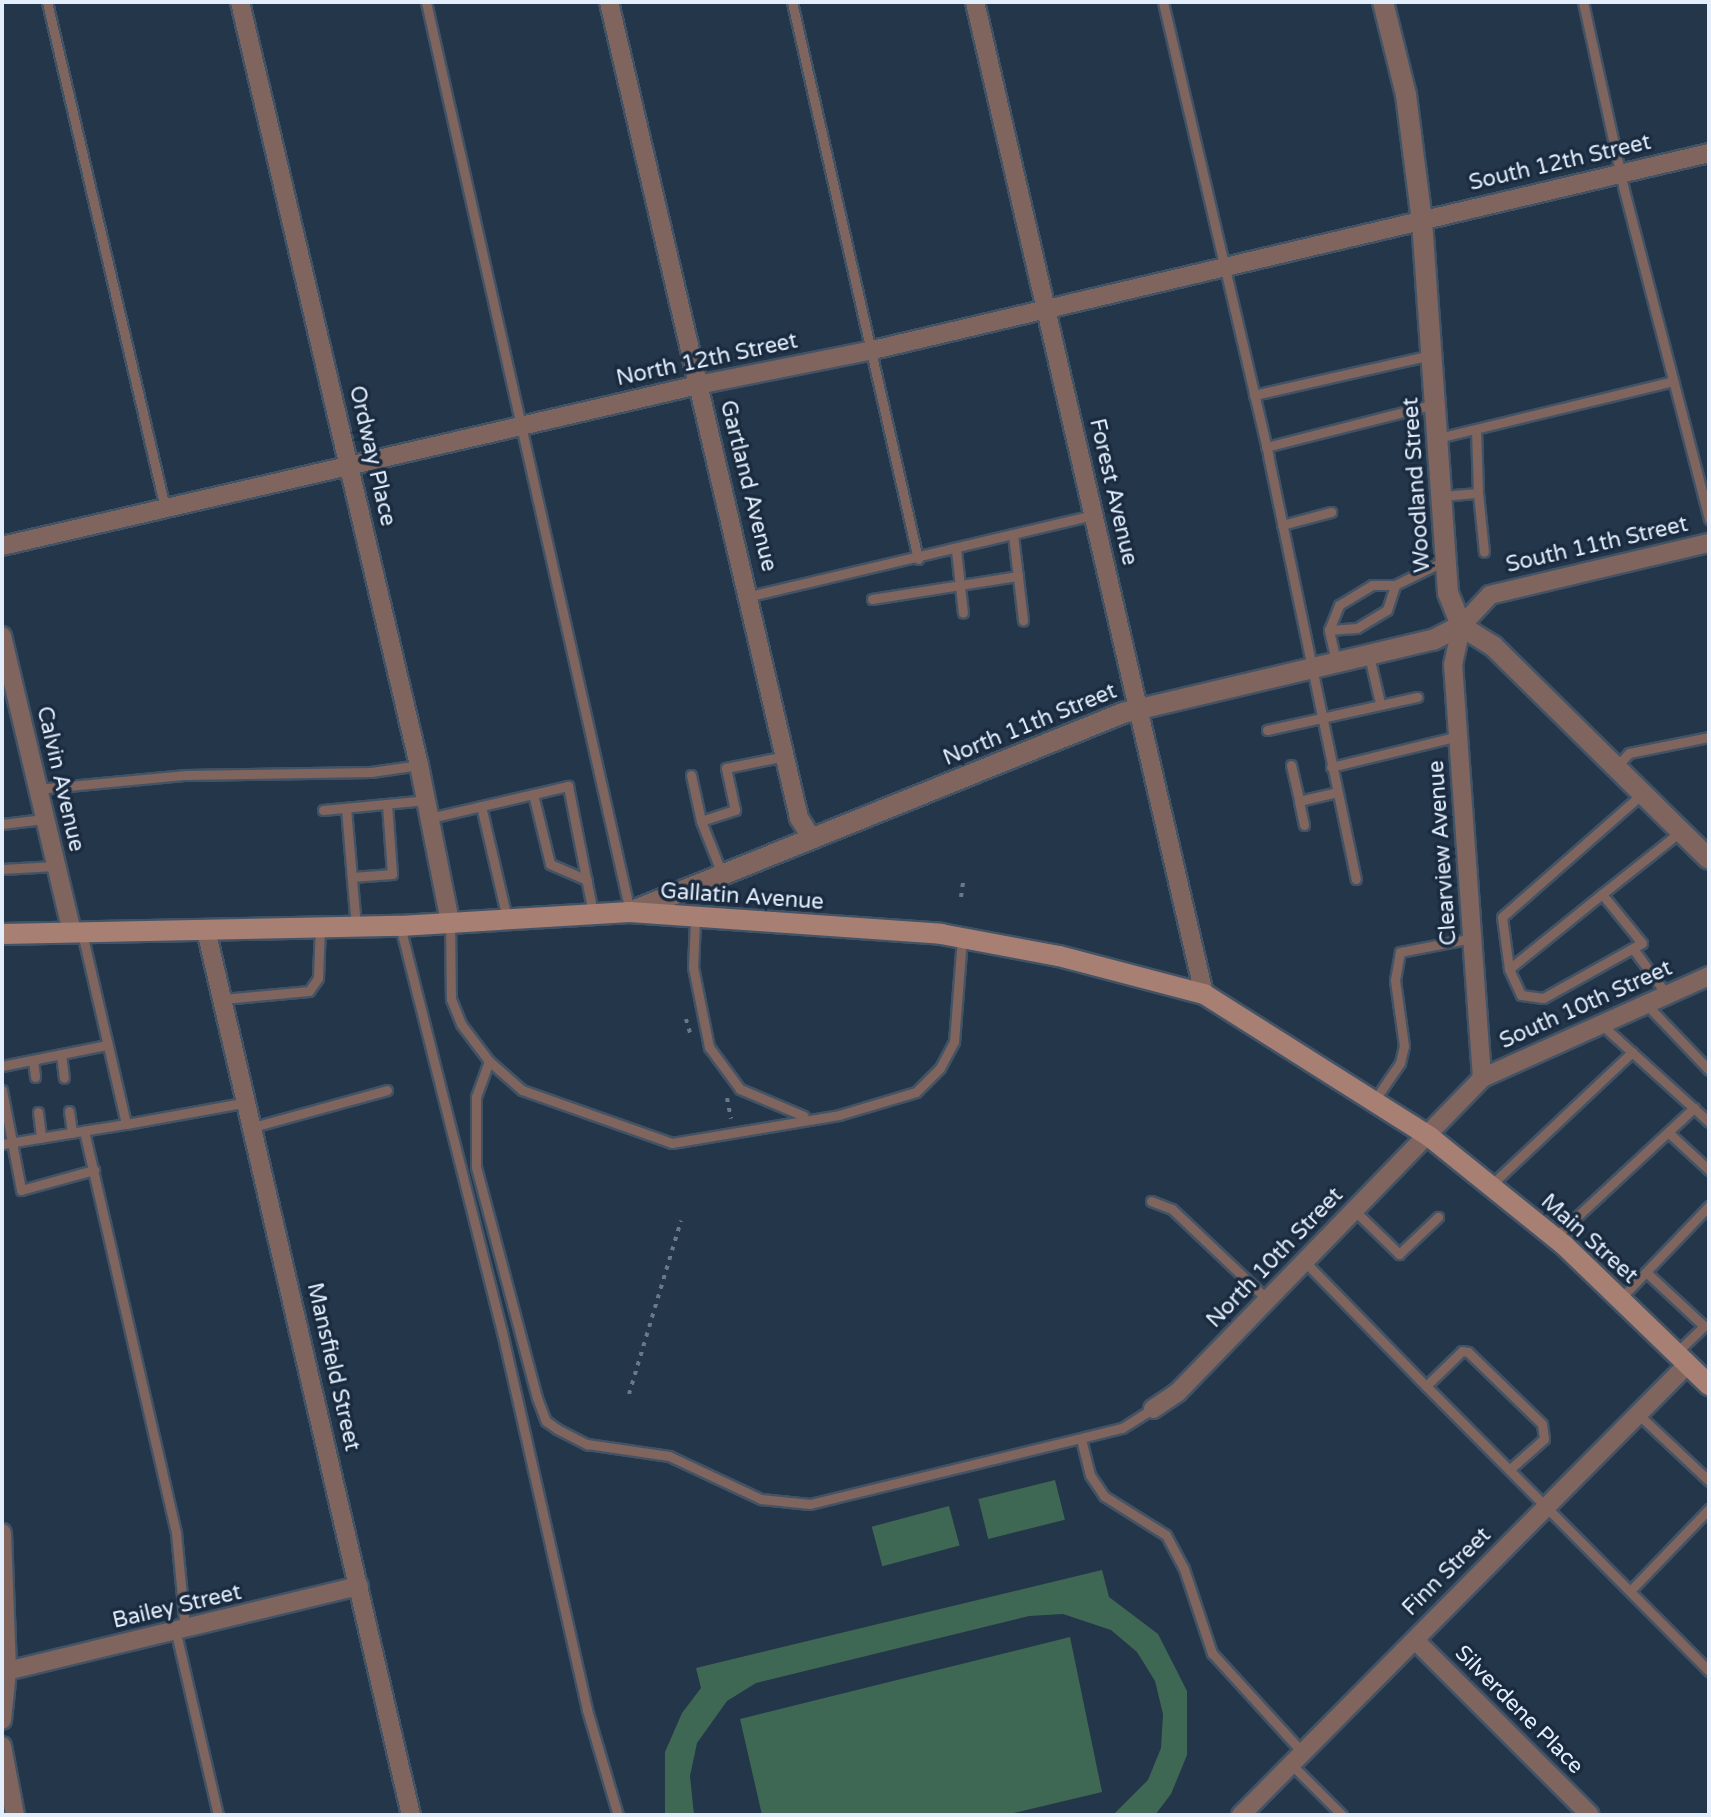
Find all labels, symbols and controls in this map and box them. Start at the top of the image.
street label: South 12th Street [1466,129,1654,197]
street label: North 12th Street [614,328,800,392]
street label: Ordway Place [343,383,401,529]
street label: Woodland Street [1398,396,1436,574]
street label: Gartland Avenue [714,398,782,574]
street label: Forest Avenue [1083,416,1143,568]
street label: South 11th Street [1503,511,1691,579]
street label: North 11th Street [939,678,1121,772]
street label: Calvin Avenue [30,704,90,854]
street label: Clearview Avenue [1423,760,1463,946]
street label: Gallatin Avenue [659,878,825,916]
street label: South 10th Street [1496,955,1676,1055]
street label: North 10th Street [1201,1182,1349,1334]
street label: Main Street [1535,1189,1643,1289]
street label: Mansfield Street [301,1280,365,1454]
street label: Finn Street [1397,1522,1497,1622]
street label: Bailey Street [110,1579,244,1635]
street label: Silverdene Place [1449,1640,1589,1780]

